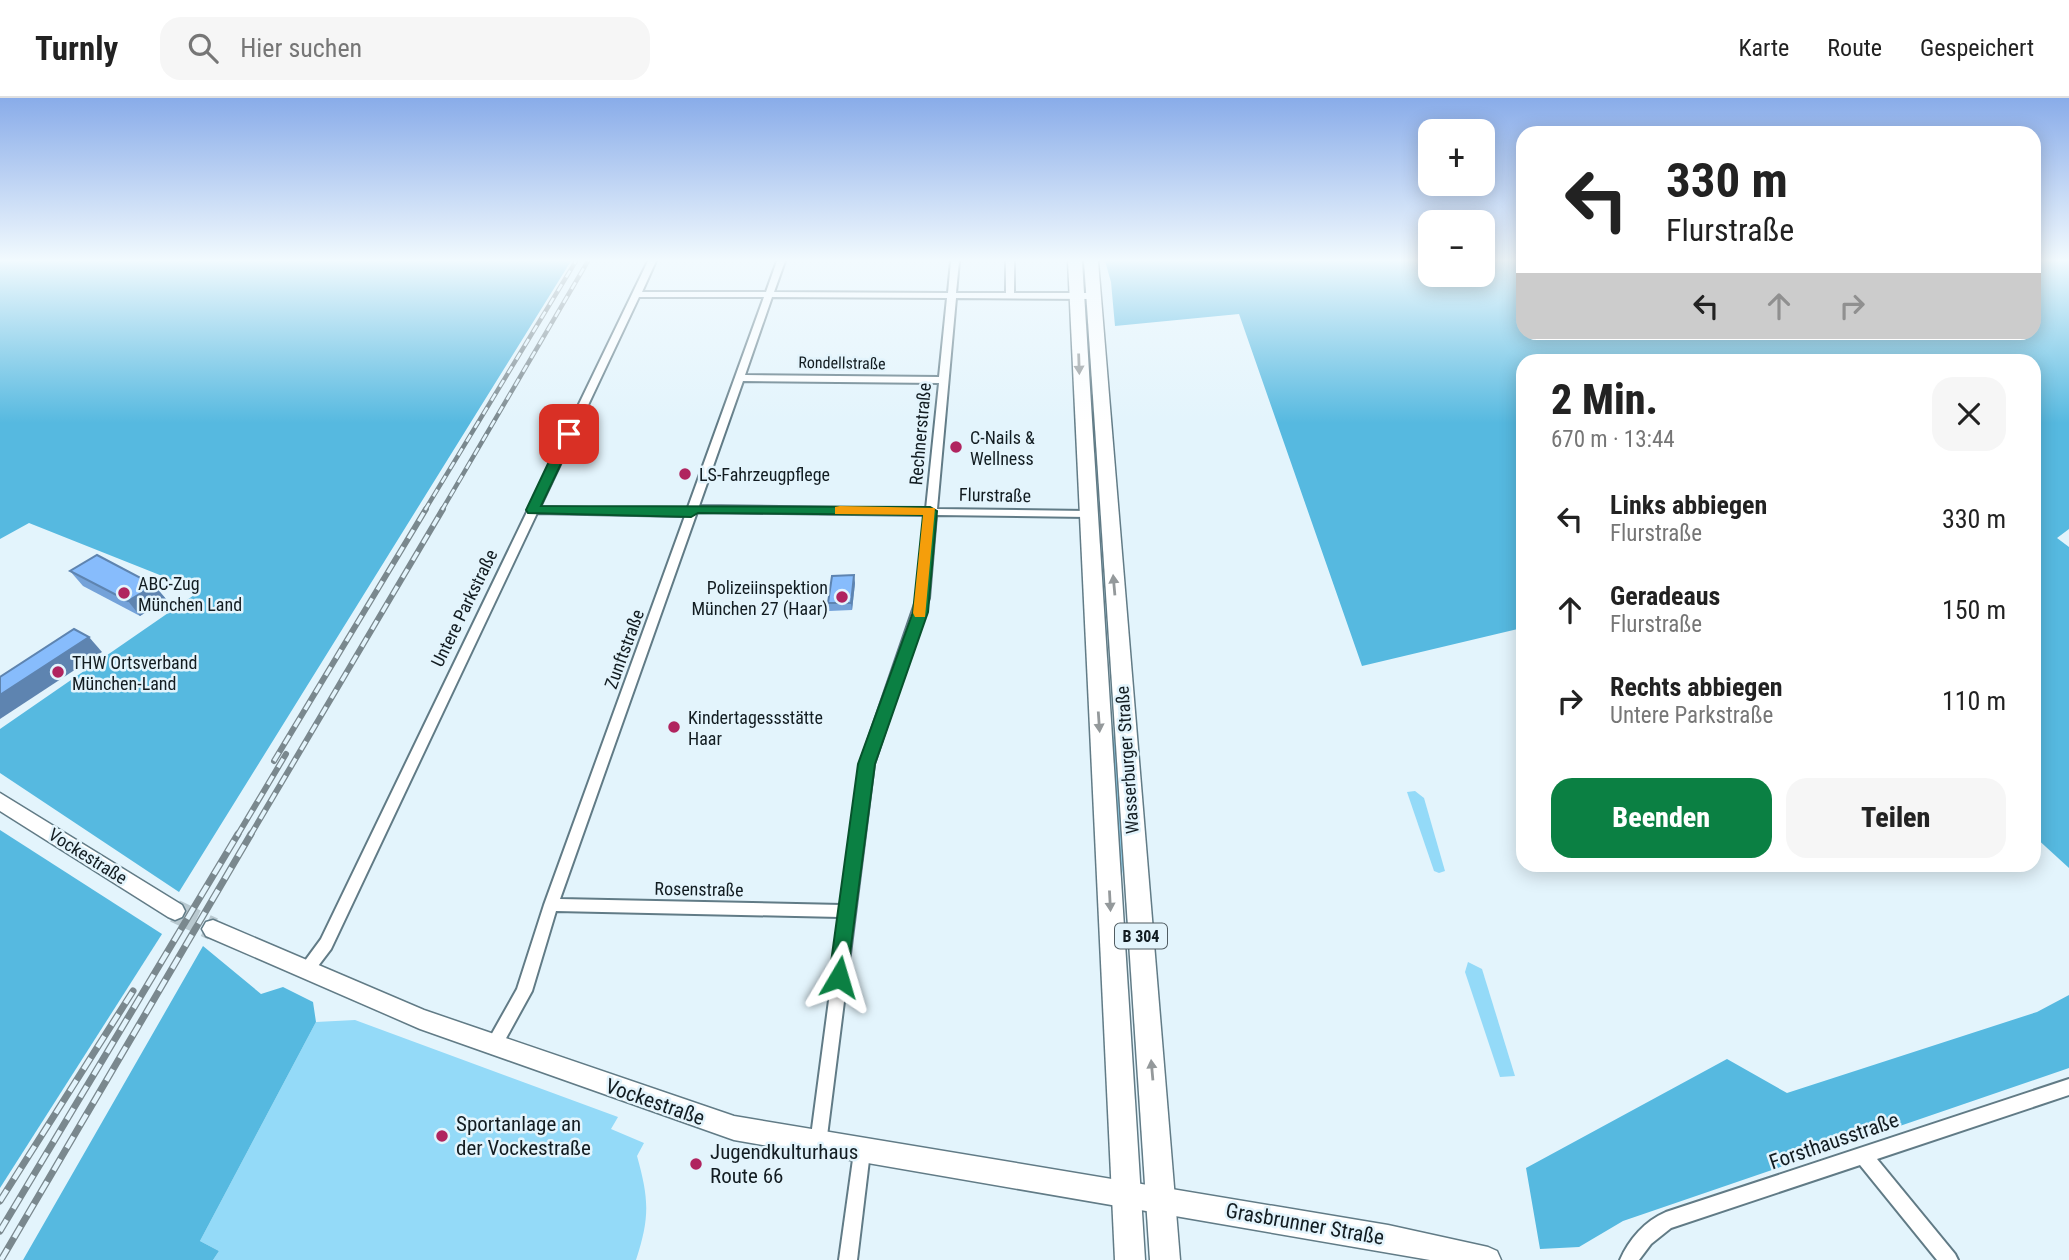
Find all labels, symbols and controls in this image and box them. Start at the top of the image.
search box [160,17,650,80]
text: Turnly [35,29,118,68]
icon: search [184,29,222,67]
text: Hier suchen [240,33,362,63]
text: Karte [1739,34,1789,62]
text: Route [1827,34,1882,62]
text: Gespeichert [1920,34,2034,62]
map controls [1418,119,1495,287]
button: + [1418,119,1495,196]
text: 330 m [1666,152,1788,209]
icon: left [1551,154,1642,245]
button: − [1418,210,1495,287]
text: Flurstraße [1666,211,1794,249]
icon: left [1687,287,1725,325]
icon: ahead [1760,287,1798,325]
icon: right [1833,287,1871,325]
street label: Rondellstraße [798,353,886,373]
one-way arrow [1073,354,1084,376]
text: 2 Min. [1551,375,1658,424]
button: close [1932,377,2006,451]
street label: Rechnerstraße [905,382,935,486]
pin [539,404,599,464]
icon: arrive [550,415,588,453]
text: 670 m · 13:44 [1551,426,1675,453]
place label: C-Nails & Wellness [970,427,1035,469]
marker: C-Nails & Wellness [948,439,964,455]
place label: LS-Fahrzeugpflege [699,464,830,485]
marker: LS-Fahrzeugpflege [677,466,693,482]
street label: Flurstraße [959,484,1031,506]
text: Links abbiegen [1610,490,1767,520]
icon: left [1551,500,1589,538]
text: 330 m [1942,504,2006,534]
text: Flurstraße [1610,520,1702,547]
street label: Untere Parkstraße [427,546,501,670]
place label: ABC-Zug München Land [138,573,242,615]
one-way arrow [1108,574,1119,596]
place label: Polizeiinspektion München 27 (Haar) [692,577,828,620]
text: Geradeaus [1610,581,1720,611]
marker: ABC-Zug München Land [116,585,132,601]
marker: Polizeiinspektion München 27 (Haar) [834,589,850,605]
icon: ahead [1551,591,1589,629]
text: 150 m [1942,595,2006,625]
street label: Zunftstraße [600,606,648,692]
text: Flurstraße [1610,611,1702,638]
place label: THW Ortsverband München-Land [72,652,197,694]
marker: THW Ortsverband München-Land [50,664,66,680]
text: Rechts abbiegen [1610,672,1783,702]
icon: right [1551,682,1589,720]
street label: Wasserburger Straße [1111,685,1143,835]
text: 110 m [1942,686,2006,716]
text: Untere Parkstraße [1610,702,1773,729]
place label: Kindertagessstätte Haar [688,707,823,749]
one-way arrow [1094,711,1105,733]
marker: Kindertagessstätte Haar [666,719,682,735]
button: Beenden [1551,778,1772,858]
button: Teilen [1786,778,2006,858]
street label: Vockestraße [45,824,131,888]
street label: Rosenstraße [654,878,744,900]
one-way arrow [1105,890,1116,912]
road number: B 304 [1115,923,1167,948]
position arrow [802,940,876,1014]
one-way arrow [1146,1059,1157,1081]
street label: Vockestraße [602,1074,708,1130]
street label: Forsthausstraße [1766,1108,1902,1174]
place label: Sportanlage an der Vockestraße [456,1112,591,1160]
marker: Sportanlage an der Vockestraße [434,1128,450,1144]
place label: Jugendkulturhaus Route 66 [710,1140,858,1188]
marker: Jugendkulturhaus Route 66 [688,1156,704,1172]
street label: Grasbrunner Straße [1224,1198,1386,1250]

